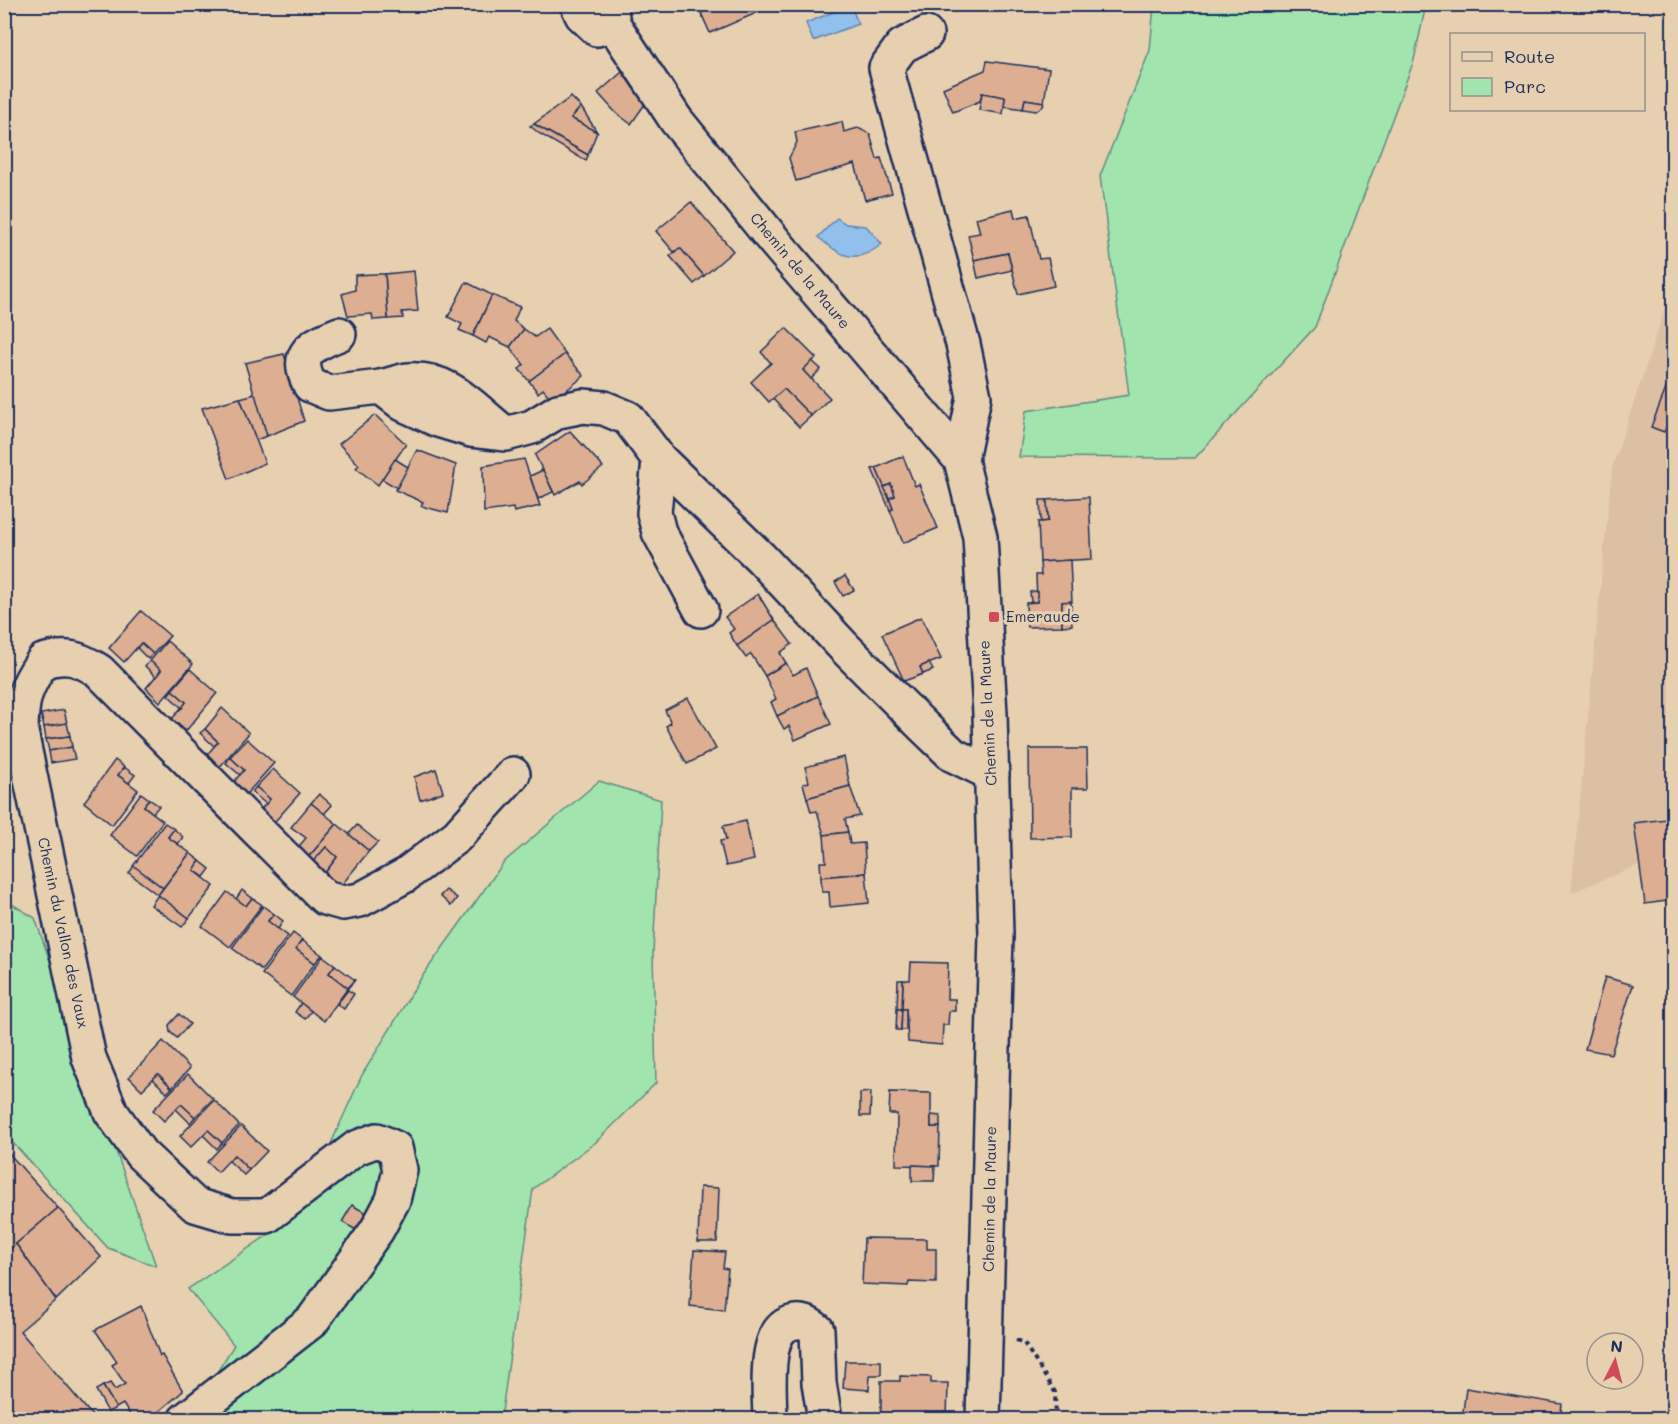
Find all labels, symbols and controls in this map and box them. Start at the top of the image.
legend [1450,33,1645,111]
text: Route [1504,44,1555,68]
text: Parc [1504,74,1546,98]
street label: Chemin de la Maure [746,208,855,333]
place label: Emeraude [1006,606,1080,626]
marker: Emeraude [987,610,1001,624]
street label: Chemin de la Maure [973,640,1001,786]
street label: Chemin du Vallon des Vaux [34,835,94,1031]
street label: Chemin de la Maure [978,1126,1000,1272]
north arrow [1585,1331,1645,1391]
text: N [1609,1335,1624,1357]

